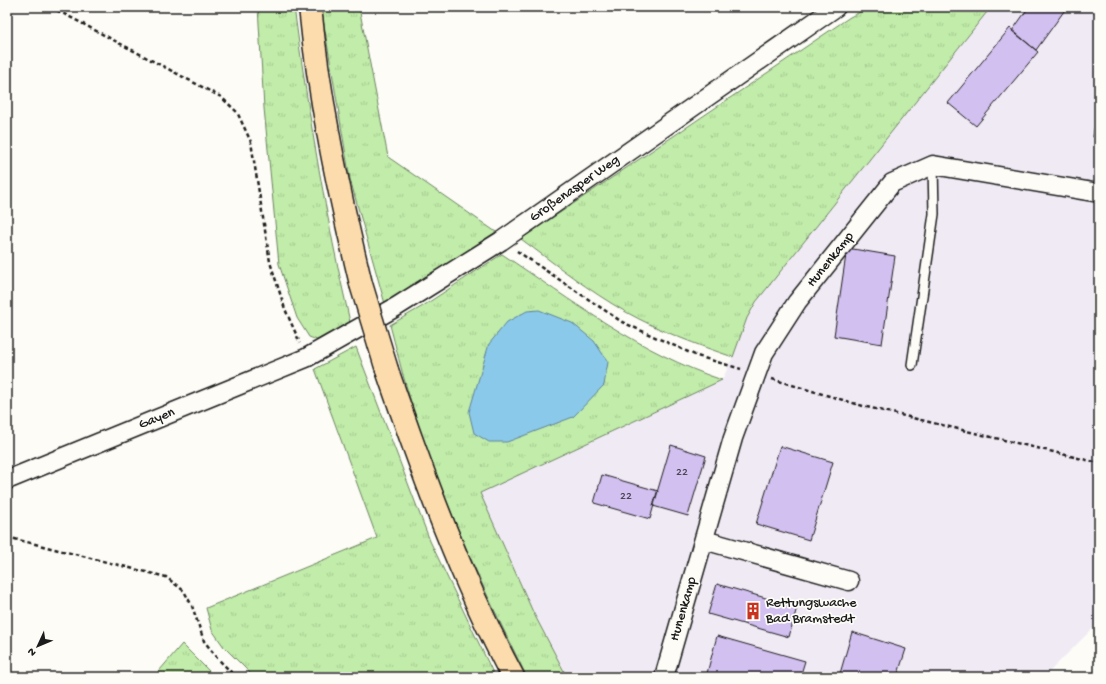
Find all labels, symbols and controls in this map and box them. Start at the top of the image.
street label: Großenasper Weg [527,152,623,226]
street label: Hunenkamp [804,229,858,291]
street label: Gayen [136,404,178,434]
house number: 22 [676,466,688,480]
house number: 22 [620,490,632,504]
street label: Hunenkamp [667,575,701,643]
place label: Rettungswache Bad Bramstedt [765,595,857,628]
building icon: Rettungswache Bad Bramstedt [743,601,763,621]
north arrow [18,626,58,666]
text: N [25,645,39,658]

